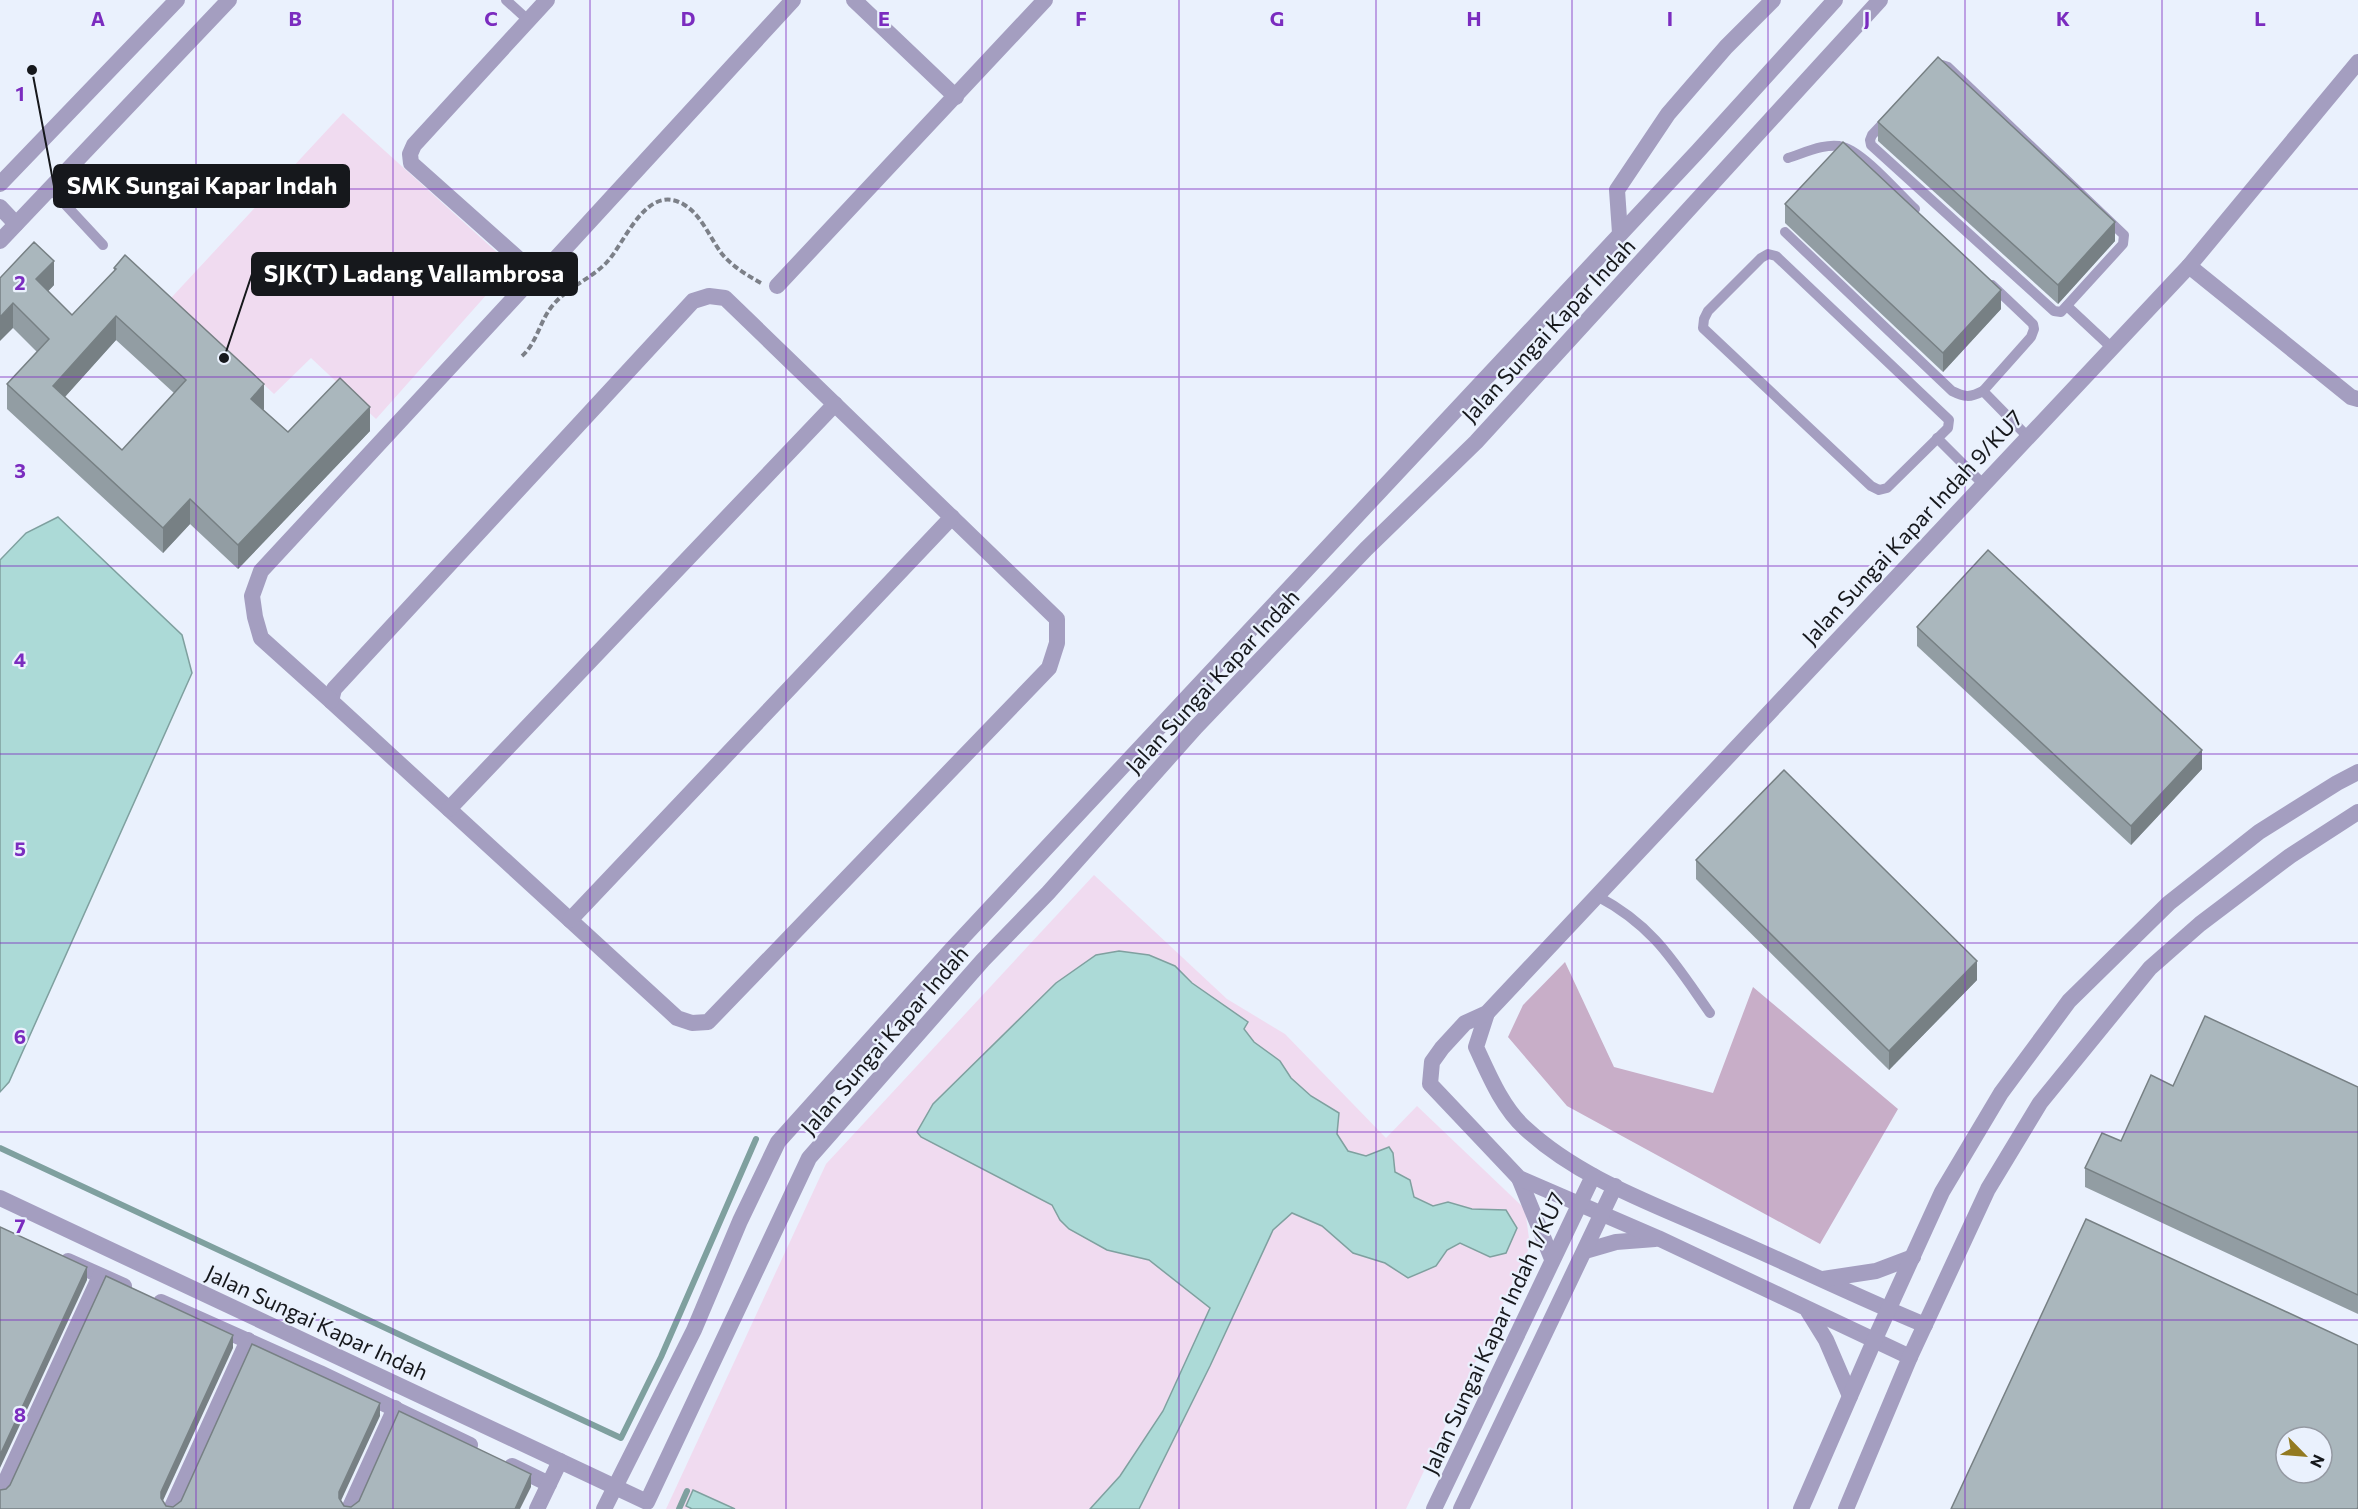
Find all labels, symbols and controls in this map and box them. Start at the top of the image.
text: A [91,6,105,30]
text: B [288,6,302,30]
text: C [484,6,498,30]
text: D [681,6,695,30]
text: E [878,6,890,30]
text: F [1075,6,1087,30]
text: G [1270,6,1284,30]
text: H [1467,6,1482,30]
text: I [1667,6,1673,30]
text: J [1864,6,1870,30]
text: K [2056,6,2070,30]
text: L [2254,6,2266,30]
text: 1 [15,81,25,105]
callout: SMK Sungai Kapar Indah [54,165,349,207]
text: SMK Sungai Kapar Indah [67,170,337,199]
street label: Jalan Sungai Kapar Indah [1456,232,1640,428]
callout: SJK(T) Ladang Vallambrosa [252,253,577,295]
text: SJK(T) Ladang Vallambrosa [264,258,564,287]
text: 2 [14,270,26,294]
street label: Jalan Sungai Kapar Indah 9/KU7 [1796,404,2028,650]
text: 3 [14,458,26,482]
street label: Jalan Sungai Kapar Indah [1120,583,1304,779]
text: 4 [14,647,26,671]
text: 5 [14,836,26,860]
street label: Jalan Sungai Kapar Indah [794,940,974,1140]
text: 6 [14,1024,26,1048]
street label: Jalan Sungai Kapar Indah 1/KU7 [1416,1188,1570,1478]
text: 7 [15,1213,26,1237]
street label: Jalan Sungai Kapar Indah [202,1259,432,1385]
text: 8 [14,1402,26,1426]
north arrow [2274,1425,2334,1485]
text: N [2307,1452,2329,1471]

